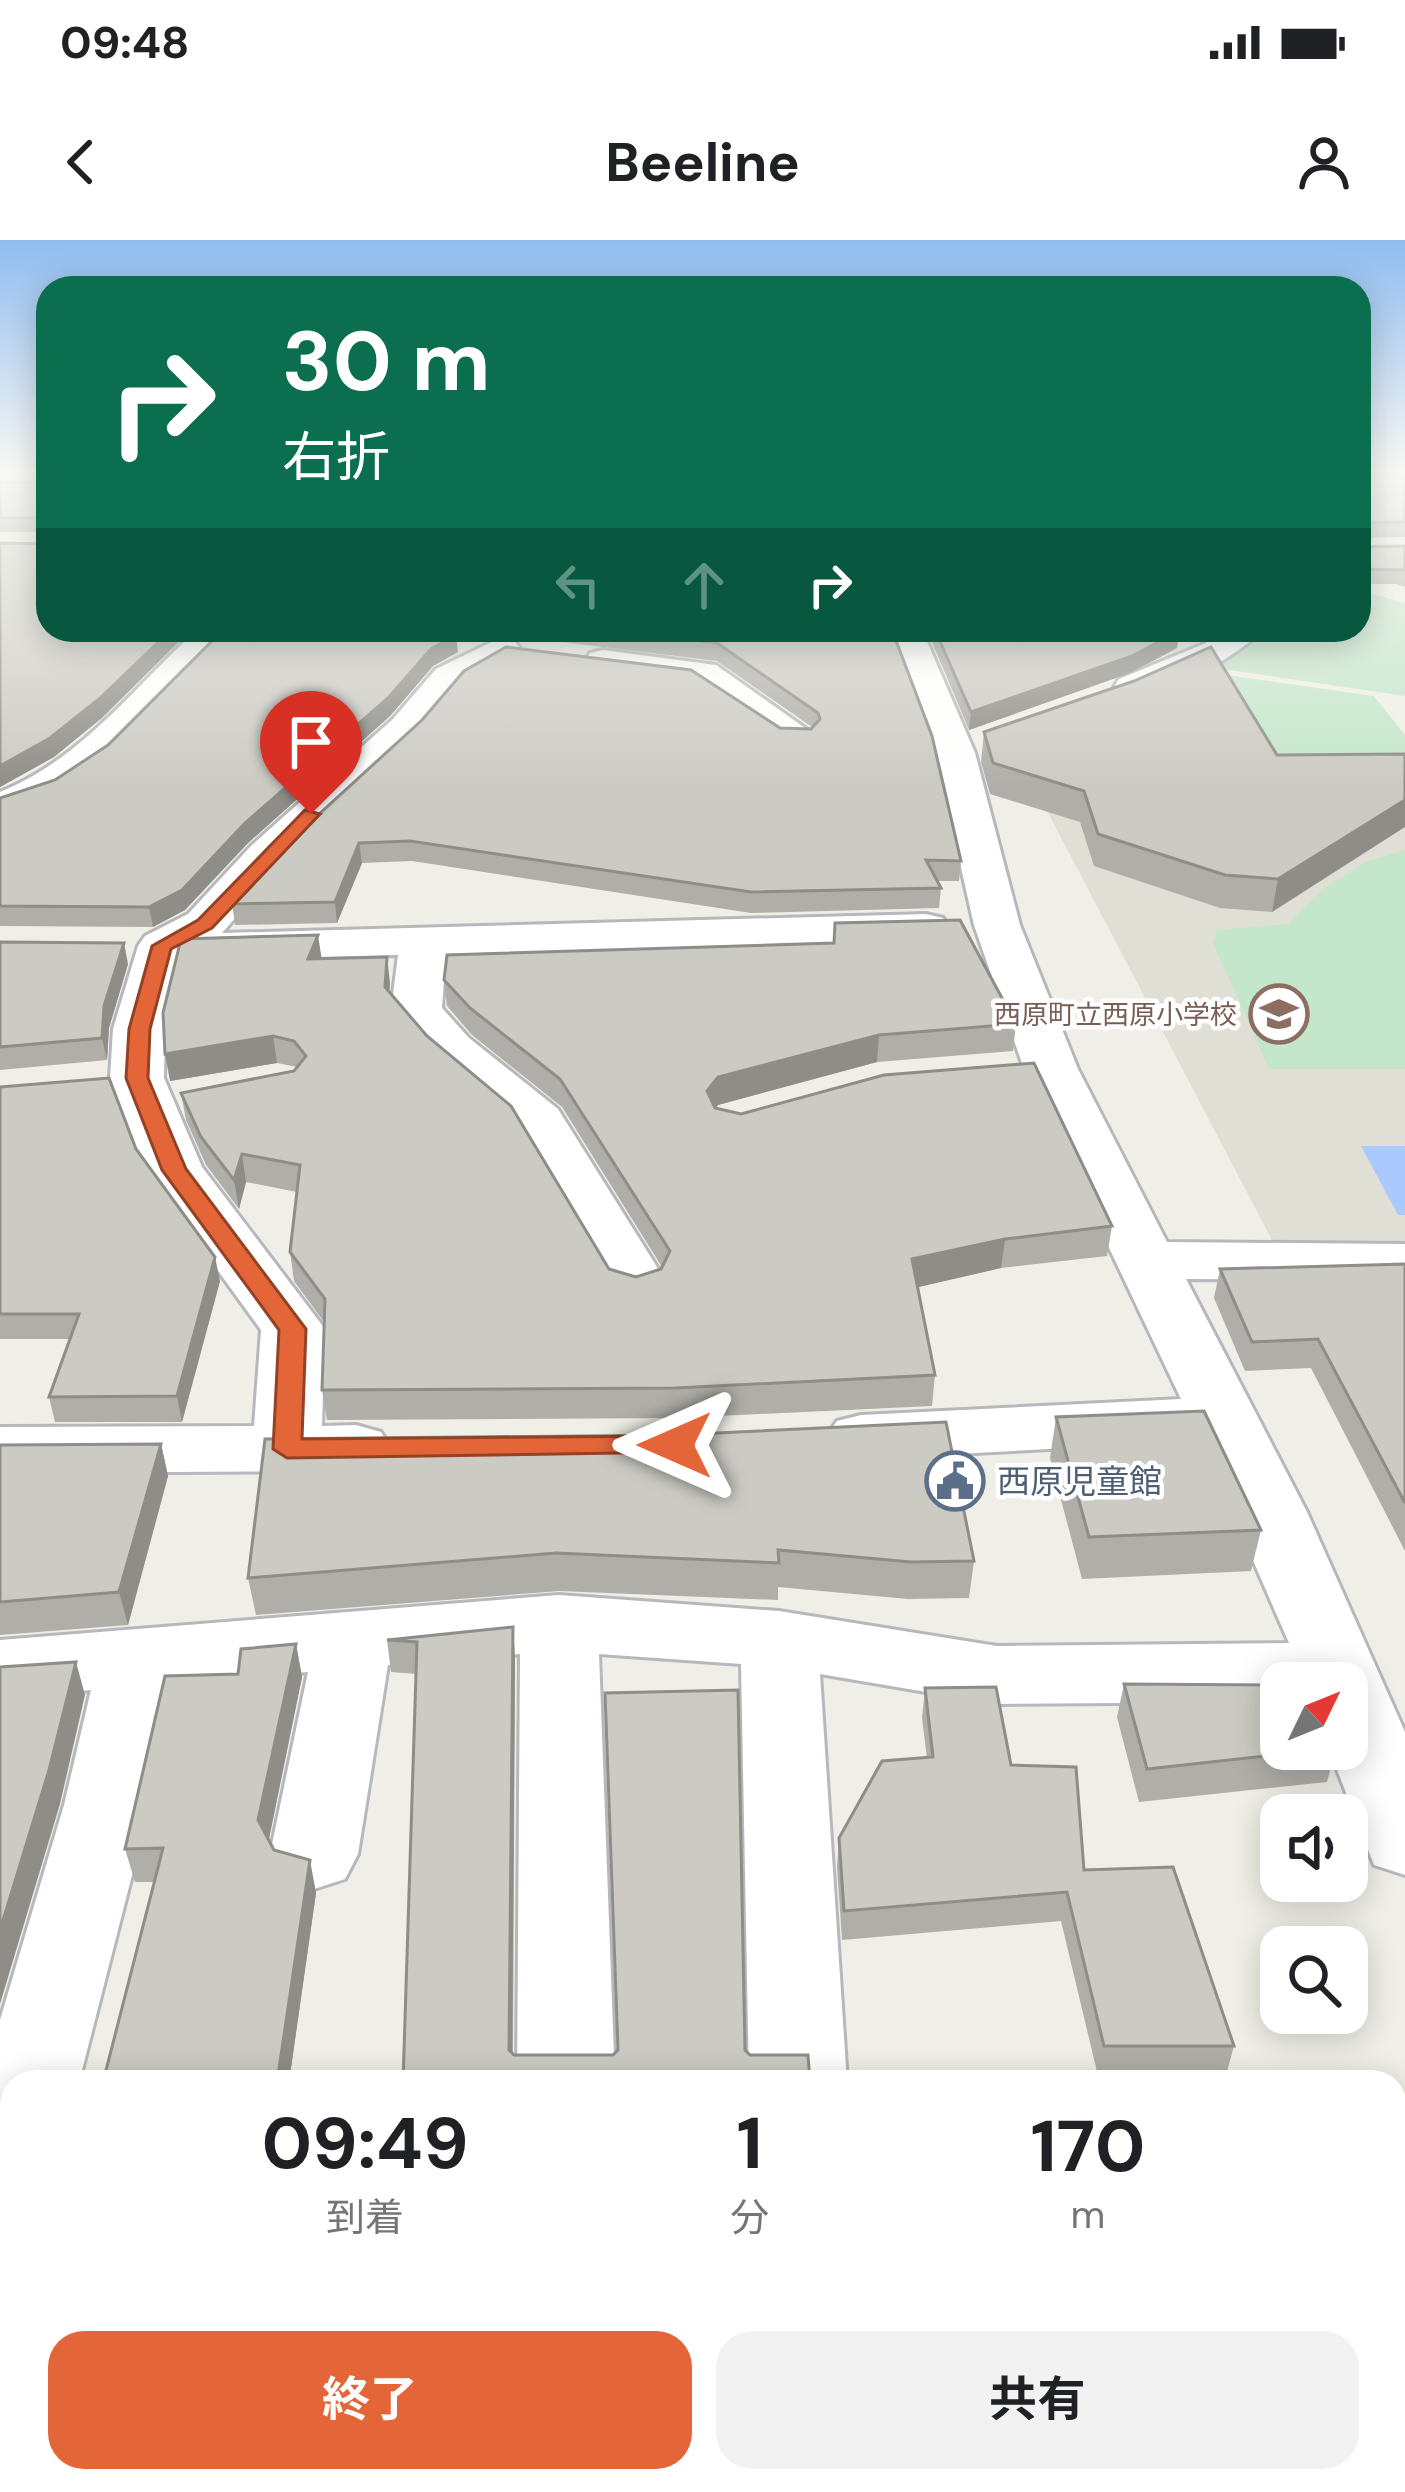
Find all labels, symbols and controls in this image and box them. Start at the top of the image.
text: 09:48 [60,13,189,72]
text: Beeline [605,127,800,198]
icon: back [48,129,114,195]
icon: person [1291,129,1357,195]
text: 30 m [282,307,491,416]
icon: right [84,324,240,480]
text: 右折 [282,422,390,493]
icon: left [545,552,611,618]
icon: ahead [671,552,737,618]
icon: right [797,552,863,618]
pin [260,691,362,814]
icon: arrive [278,709,344,775]
school or university icon: 西原町立西原小学校 [1248,983,1310,1045]
place label: 西原町立西原小学校 [994,997,1237,1032]
position arrow [612,1382,738,1508]
public building icon: 西原児童館 [924,1450,986,1512]
place label: 西原児童館 [997,1460,1162,1503]
north arrow [1260,1662,1368,1770]
map controls [1260,1662,1368,2034]
button: sound [1260,1794,1368,1902]
button: search [1260,1926,1368,2034]
text: 09:49 [261,2097,469,2190]
text: 1 [736,2097,763,2190]
text: 170 [1030,2100,1146,2193]
text: m [1071,2189,1105,2240]
text: 到着 [326,2192,404,2243]
text: 分 [730,2192,769,2243]
button: 終了 [48,2331,692,2469]
button: 共有 [716,2331,1359,2469]

